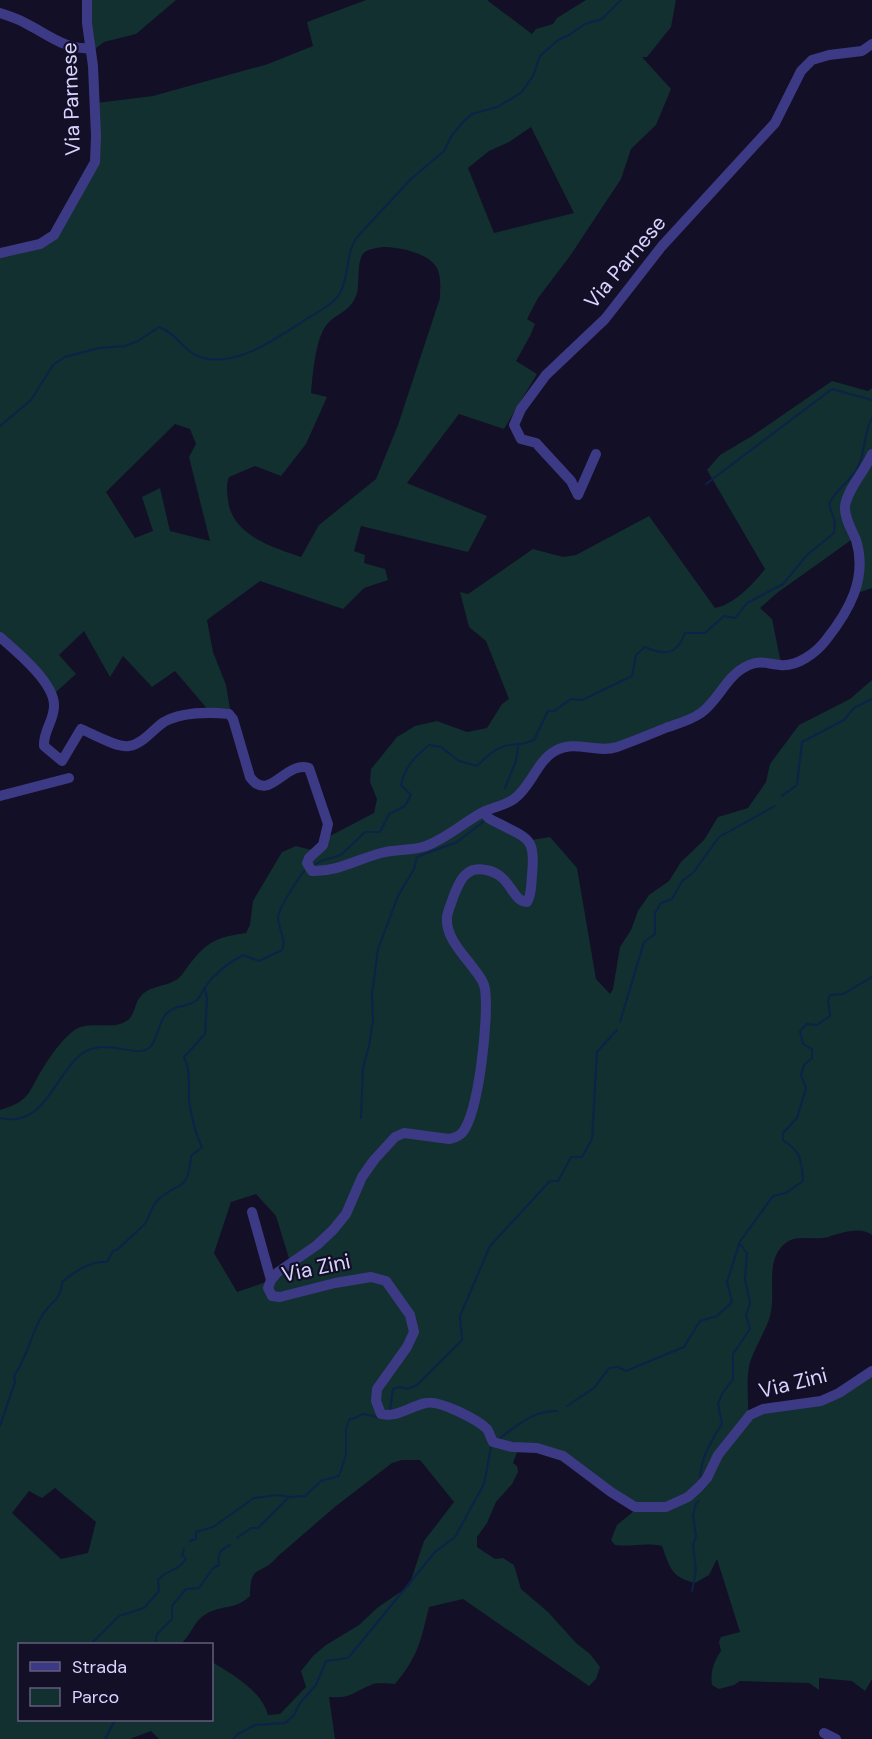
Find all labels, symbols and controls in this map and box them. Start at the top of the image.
street label: Via Parnese [55,42,87,156]
street label: Via Parnese [578,209,672,314]
street label: Via Zini [279,1247,353,1289]
street label: Via Zini [756,1361,830,1405]
legend [18,1643,213,1721]
text: Strada [72,1655,127,1679]
text: Parco [72,1685,119,1709]

